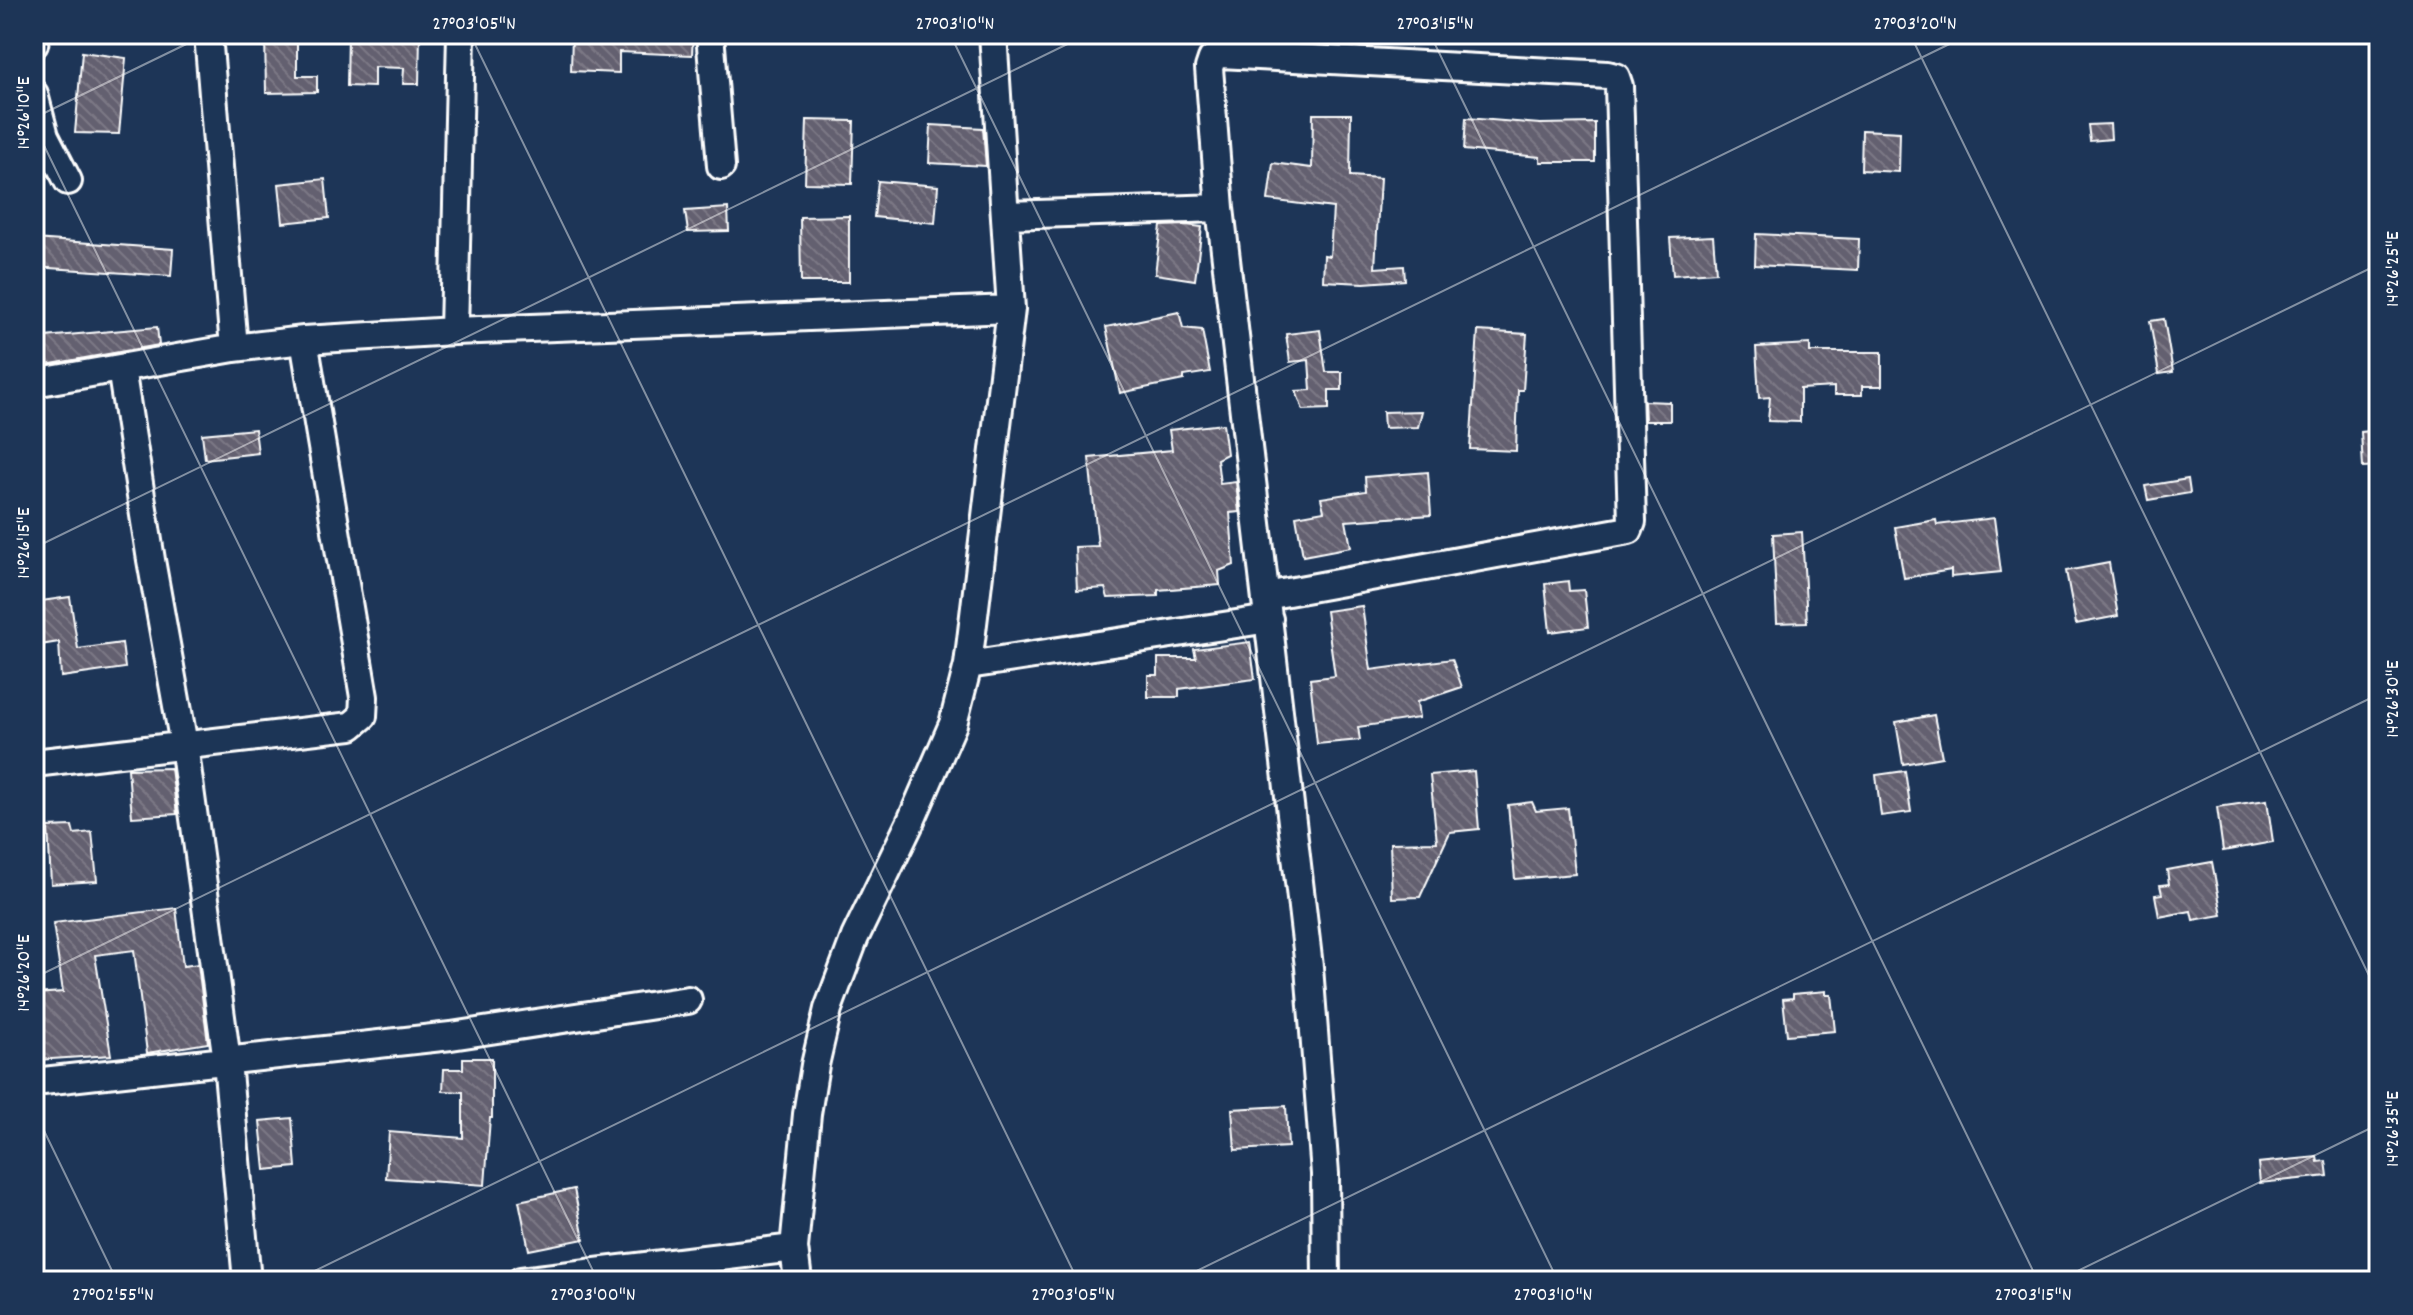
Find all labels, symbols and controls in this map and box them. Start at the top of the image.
text: 27°03'05"N [432,11,516,39]
text: 27°03'10"N [916,11,994,39]
text: 27°03'15"N [1396,11,1474,39]
text: 27°03'20"N [1873,11,1957,39]
text: 14°26'10"E [11,76,39,150]
text: 14°26'25"E [2380,231,2408,307]
text: 14°26'15"E [11,507,39,579]
text: 14°26'30"E [2380,660,2408,738]
text: 14°26'20"E [11,934,39,1012]
text: 14°26'35"E [2380,1091,2408,1167]
text: 27°02'55"N [72,1282,154,1310]
text: 27°03'00"N [550,1282,636,1310]
text: 27°03'05"N [1031,1282,1115,1310]
text: 27°03'10"N [1514,1282,1592,1310]
text: 27°03'15"N [1994,1282,2072,1310]

